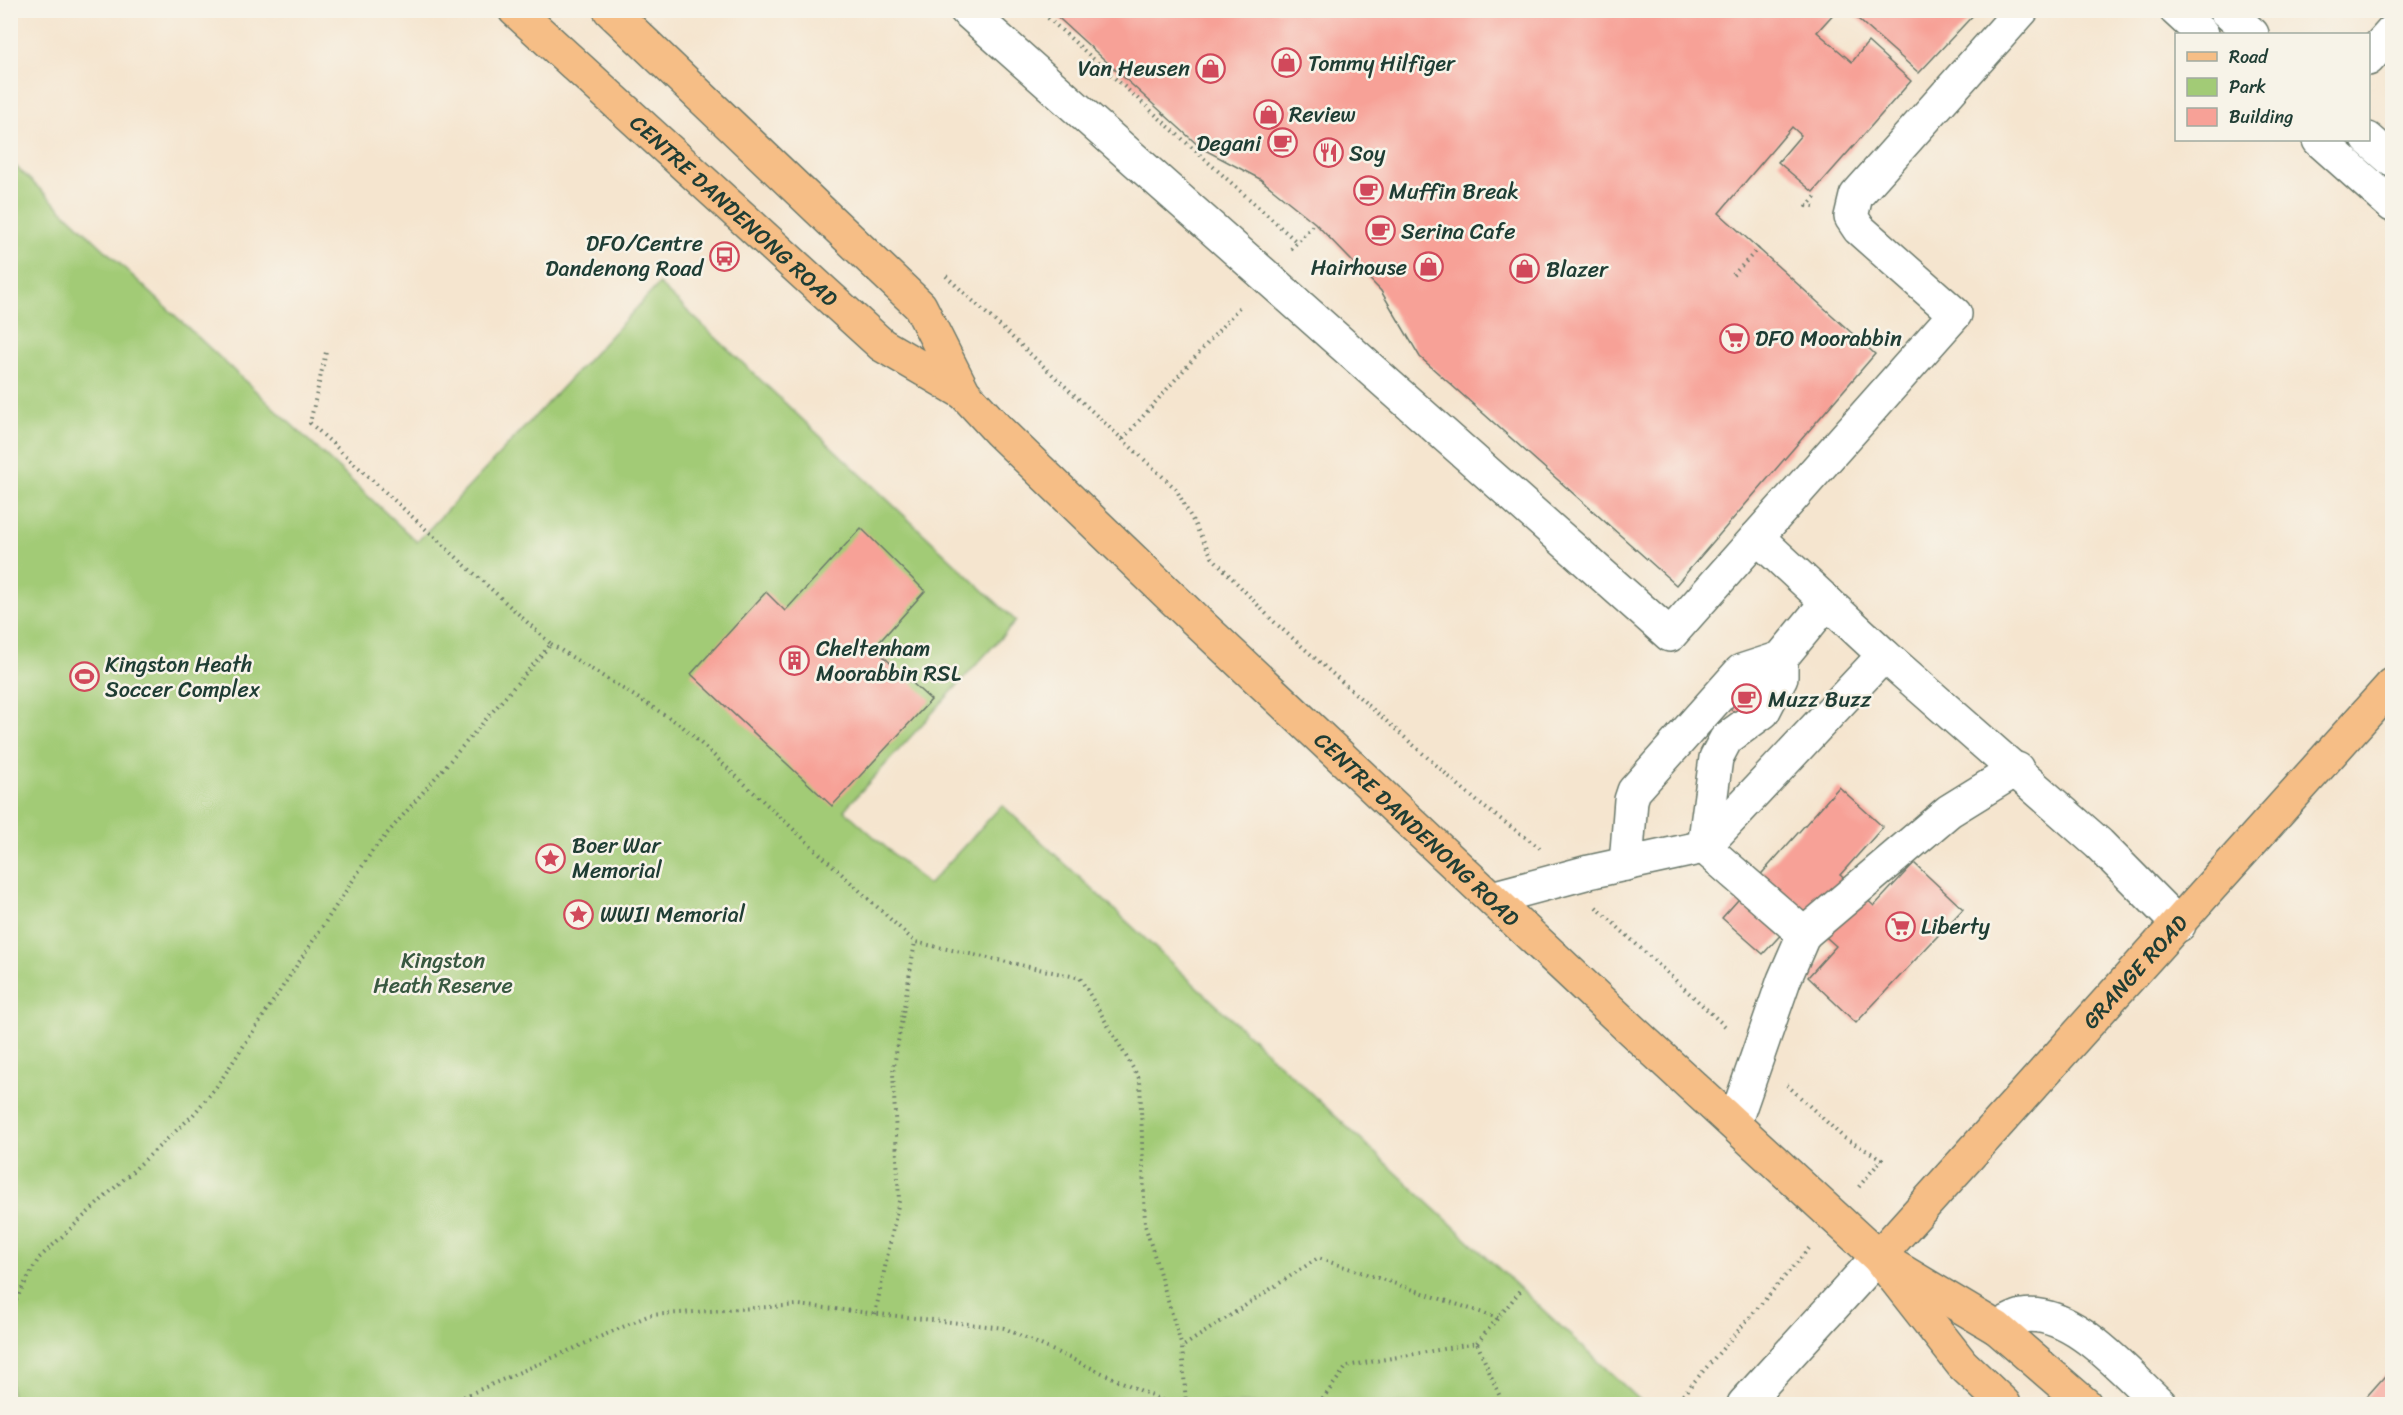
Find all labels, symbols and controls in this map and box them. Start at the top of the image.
legend [2175,33,2370,141]
text: Road [2229,41,2269,73]
place label: Tommy Hilfiger [1308,44,1456,83]
shop icon: Tommy Hilfiger [1271,47,1303,79]
place label: Van Heusen [1078,49,1190,88]
shop icon: Van Heusen [1195,52,1227,84]
text: Park [2229,71,2266,103]
place label: Review [1289,95,1356,134]
shop icon: Review [1252,98,1284,130]
text: Building [2229,101,2293,133]
street label: CENTRE DANDENONG ROAD [621,104,848,316]
place label: Degani [1196,124,1262,163]
cafe icon: Degani [1266,127,1298,159]
place label: Soy [1349,134,1386,173]
restaurant icon: Soy [1312,137,1344,169]
place label: Muffin Break [1389,172,1519,211]
cafe icon: Muffin Break [1352,175,1384,207]
place label: Serina Cafe [1401,212,1515,251]
cafe icon: Serina Cafe [1364,215,1396,247]
place label: DFO/Centre Dandenong Road [545,224,704,288]
bus stop icon: DFO/Centre Dandenong Road [708,240,740,272]
place label: Hairhouse [1311,248,1407,287]
place label: Blazer [1546,250,1609,289]
shop icon: Hairhouse [1412,251,1444,283]
shop icon: Blazer [1509,253,1541,285]
place label: DFO Moorabbin [1755,319,1902,358]
supermarket icon: DFO Moorabbin [1718,322,1750,354]
place label: Cheltenham Moorabbin RSL [816,629,962,693]
place label: Kingston Heath Soccer Complex [105,645,261,709]
building icon: Cheltenham Moorabbin RSL [779,645,811,677]
sports icon: Kingston Heath Soccer Complex [68,661,100,693]
place label: Muzz Buzz [1768,680,1872,719]
cafe icon: Muzz Buzz [1731,683,1763,715]
street label: CENTRE DANDENONG ROAD [1305,721,1530,936]
place label: Boer War Memorial [572,826,662,890]
place icon: Boer War Memorial [535,842,567,874]
place label: WWII Memorial [600,895,746,934]
place icon: WWII Memorial [563,898,595,930]
street label: GRANGE ROAD [2072,905,2197,1038]
place label: Liberty [1921,907,1991,946]
supermarket icon: Liberty [1884,910,1916,942]
park label: Kingston Heath Reserve [373,941,513,1005]

